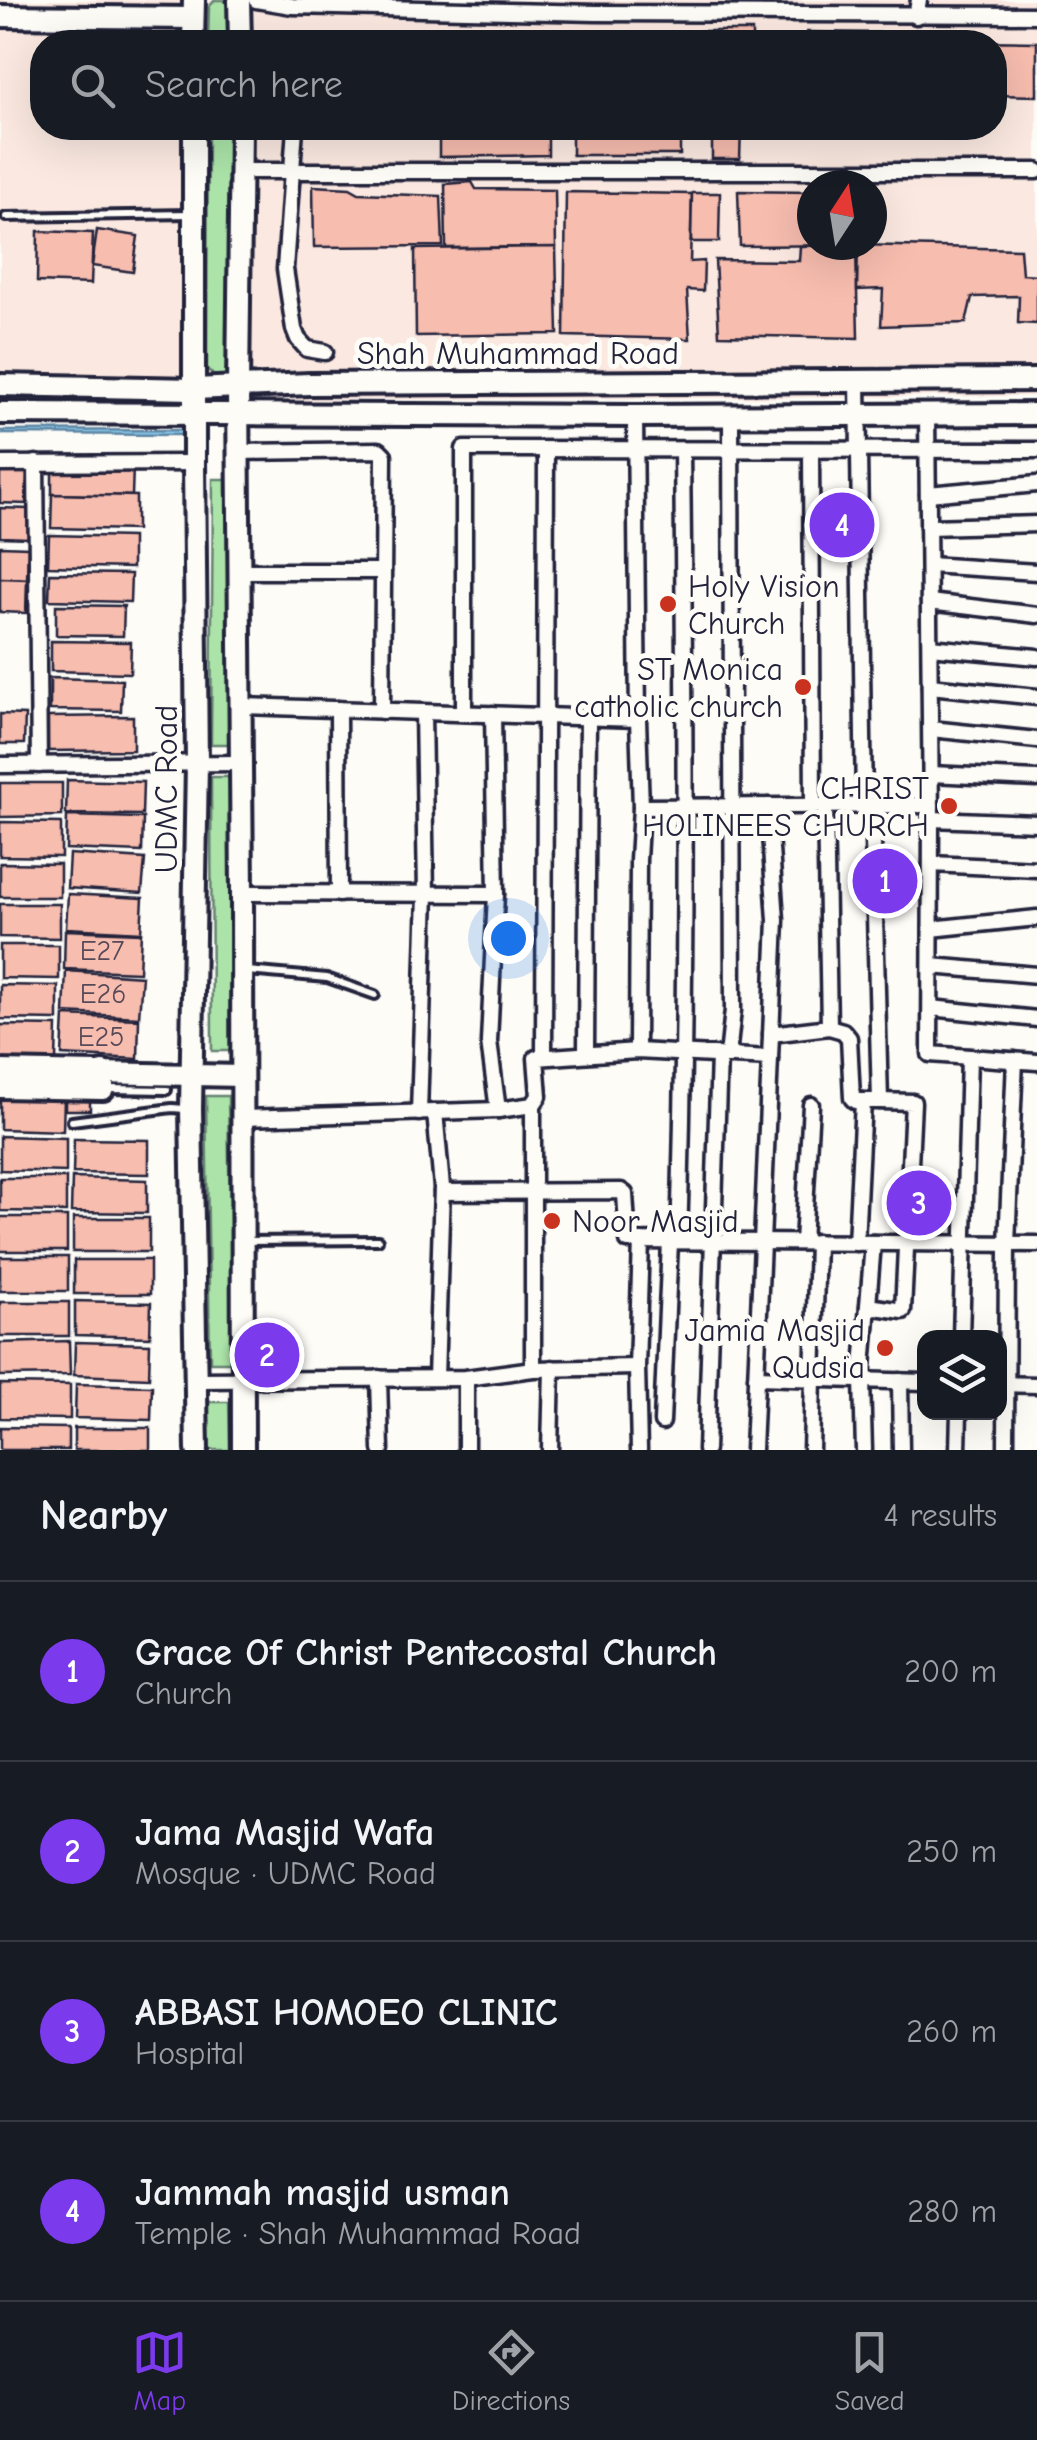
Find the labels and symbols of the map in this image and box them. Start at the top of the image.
north arrow [797,170,887,260]
street label: Shah Muhammad Road [357,335,679,372]
pin: 4 [810,488,874,562]
place label: Holy Vision Church [688,568,840,642]
marker: Holy Vision Church [657,593,679,615]
place label: ST Monica catholic church [574,651,783,725]
marker: ST Monica catholic church [792,676,814,698]
street label: UDMC Road [148,705,185,873]
place label: CHRIST HOLINEES CHURCH [642,770,929,844]
marker: CHRIST HOLINEES CHURCH [938,795,960,817]
pin: 1 [852,844,918,918]
your location [483,913,534,964]
house number: E27 [80,935,124,967]
house number: E26 [80,978,126,1010]
house number: E25 [78,1021,124,1053]
pin: 3 [886,1166,952,1240]
place label: Noor Masjid [572,1203,739,1240]
marker: Noor Masjid [541,1210,563,1232]
place label: Jamia Masjid Qudsia [685,1312,865,1386]
pin: 2 [234,1318,300,1392]
marker: Jamia Masjid Qudsia [874,1337,896,1359]

